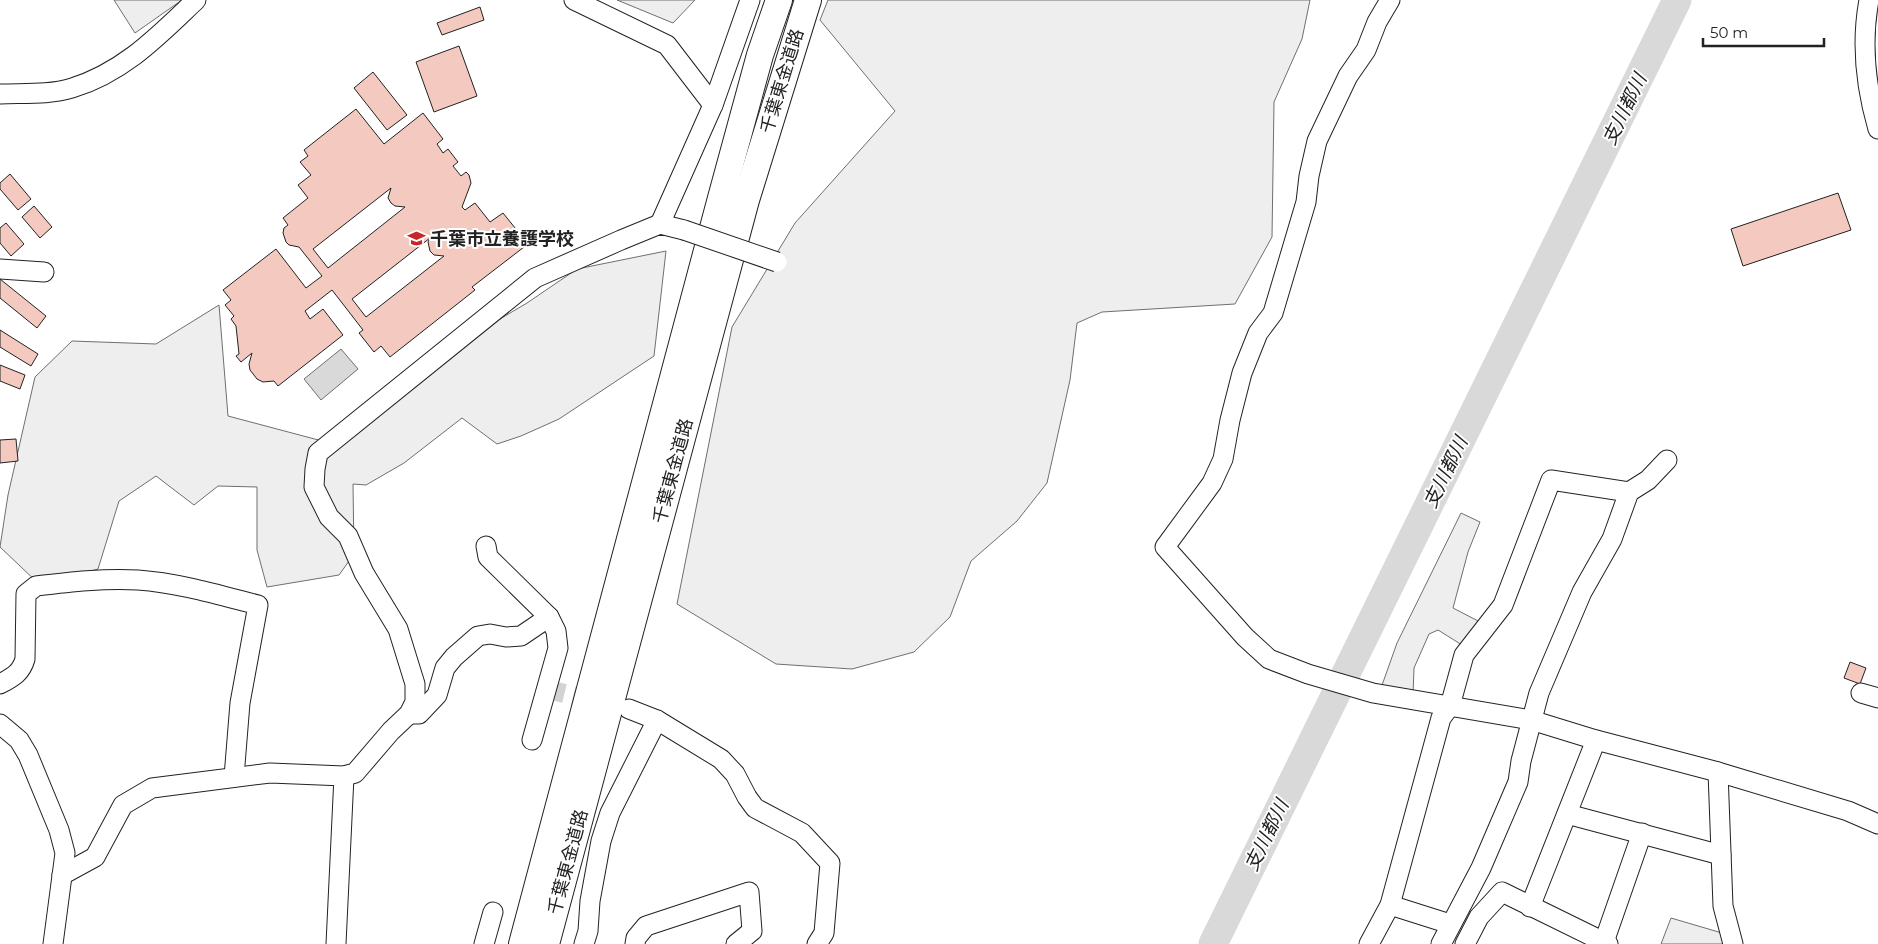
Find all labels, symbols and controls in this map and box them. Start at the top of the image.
scale bar [1703,15,1824,47]
text: 50 m [1710,23,1748,42]
street label: 千葉東金道路 [756,26,808,136]
water label: 支川都川 [1597,68,1652,148]
place label: 千葉市立養護学校 [430,228,574,250]
school or university icon: 千葉市立養護学校 [406,229,426,249]
street label: 千葉東金道路 [648,416,698,526]
water label: 支川都川 [1418,431,1473,511]
water label: 支川都川 [1239,794,1294,874]
street label: 千葉東金道路 [543,807,593,917]

